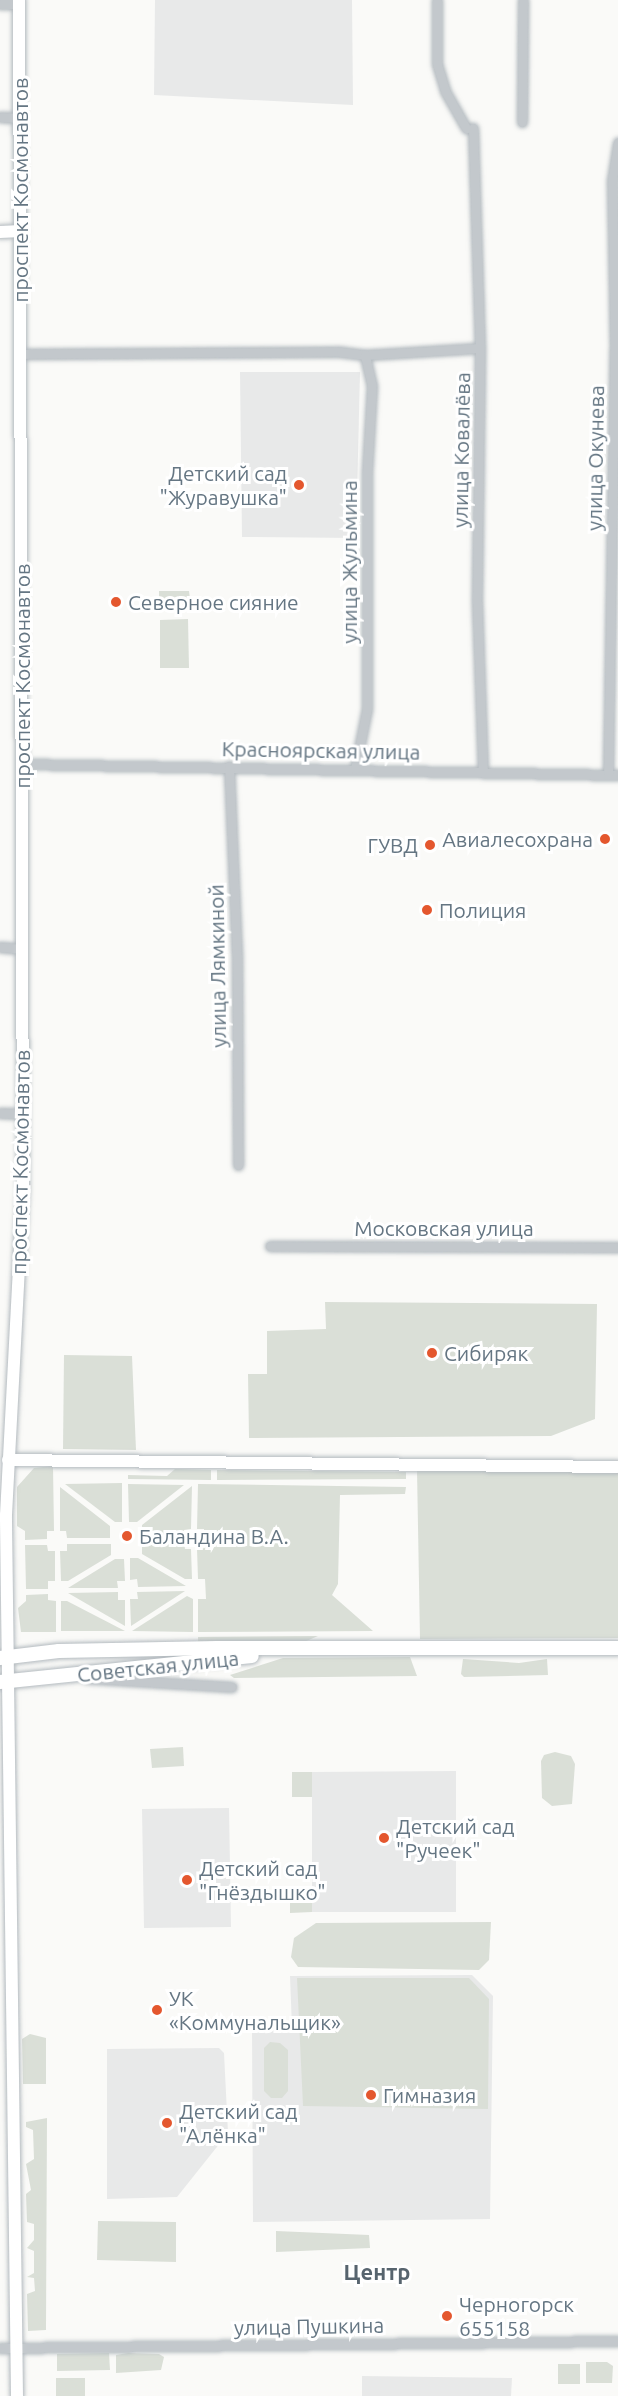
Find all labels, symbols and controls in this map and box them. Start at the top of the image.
street label: проспект Космонавтов [7,77,33,303]
street label: улица Ковалёва [447,372,475,528]
street label: улица Окунева [581,385,609,531]
place label: Детский сад "Журавушка" [160,460,287,510]
marker: Детский сад "Журавушка" [292,478,306,492]
street label: улица Жульмина [336,480,362,644]
street label: проспект Космонавтов [9,563,35,789]
place label: Северное сияние [128,589,299,615]
marker: Северное сияние [109,595,123,609]
street label: Красноярская улица [221,736,421,764]
place label: Авиалесохрана [442,826,593,852]
place label: ГУВД [367,832,418,858]
marker: Авиалесохрана [598,832,612,846]
marker: ГУВД [423,838,437,852]
street label: улица Лямкиной [203,884,231,1048]
place label: Полиция [439,897,526,923]
marker: Полиция [420,903,434,917]
street label: проспект Космонавтов [5,1049,35,1275]
street label: Московская улица [354,1215,534,1241]
place label: Сибиряк [444,1340,528,1366]
marker: Сибиряк [425,1346,439,1360]
place label: Баландина В.А. [139,1523,289,1549]
marker: Баландина В.А. [120,1529,134,1543]
street label: Советская улица [76,1645,240,1687]
place label: Детский сад "Ручеек" [396,1813,515,1863]
marker: Детский сад "Ручеек" [377,1831,391,1845]
place label: Детский сад "Гнёздышко" [199,1855,326,1905]
marker: Детский сад "Гнёздышко" [180,1873,194,1887]
place label: УК «Коммунальщик» [169,1985,341,2035]
marker: УК «Коммунальщик» [150,2003,164,2017]
place label: Гимназия [383,2082,476,2108]
marker: Гимназия [364,2088,378,2102]
place label: Детский сад "Алёнка" [179,2098,298,2148]
marker: Детский сад "Алёнка" [160,2116,174,2130]
district label: Центр [344,2259,410,2285]
place label: Черногорск 655158 [459,2291,574,2341]
marker: Черногорск 655158 [440,2309,454,2323]
street label: улица Пушкина [234,2312,384,2340]

